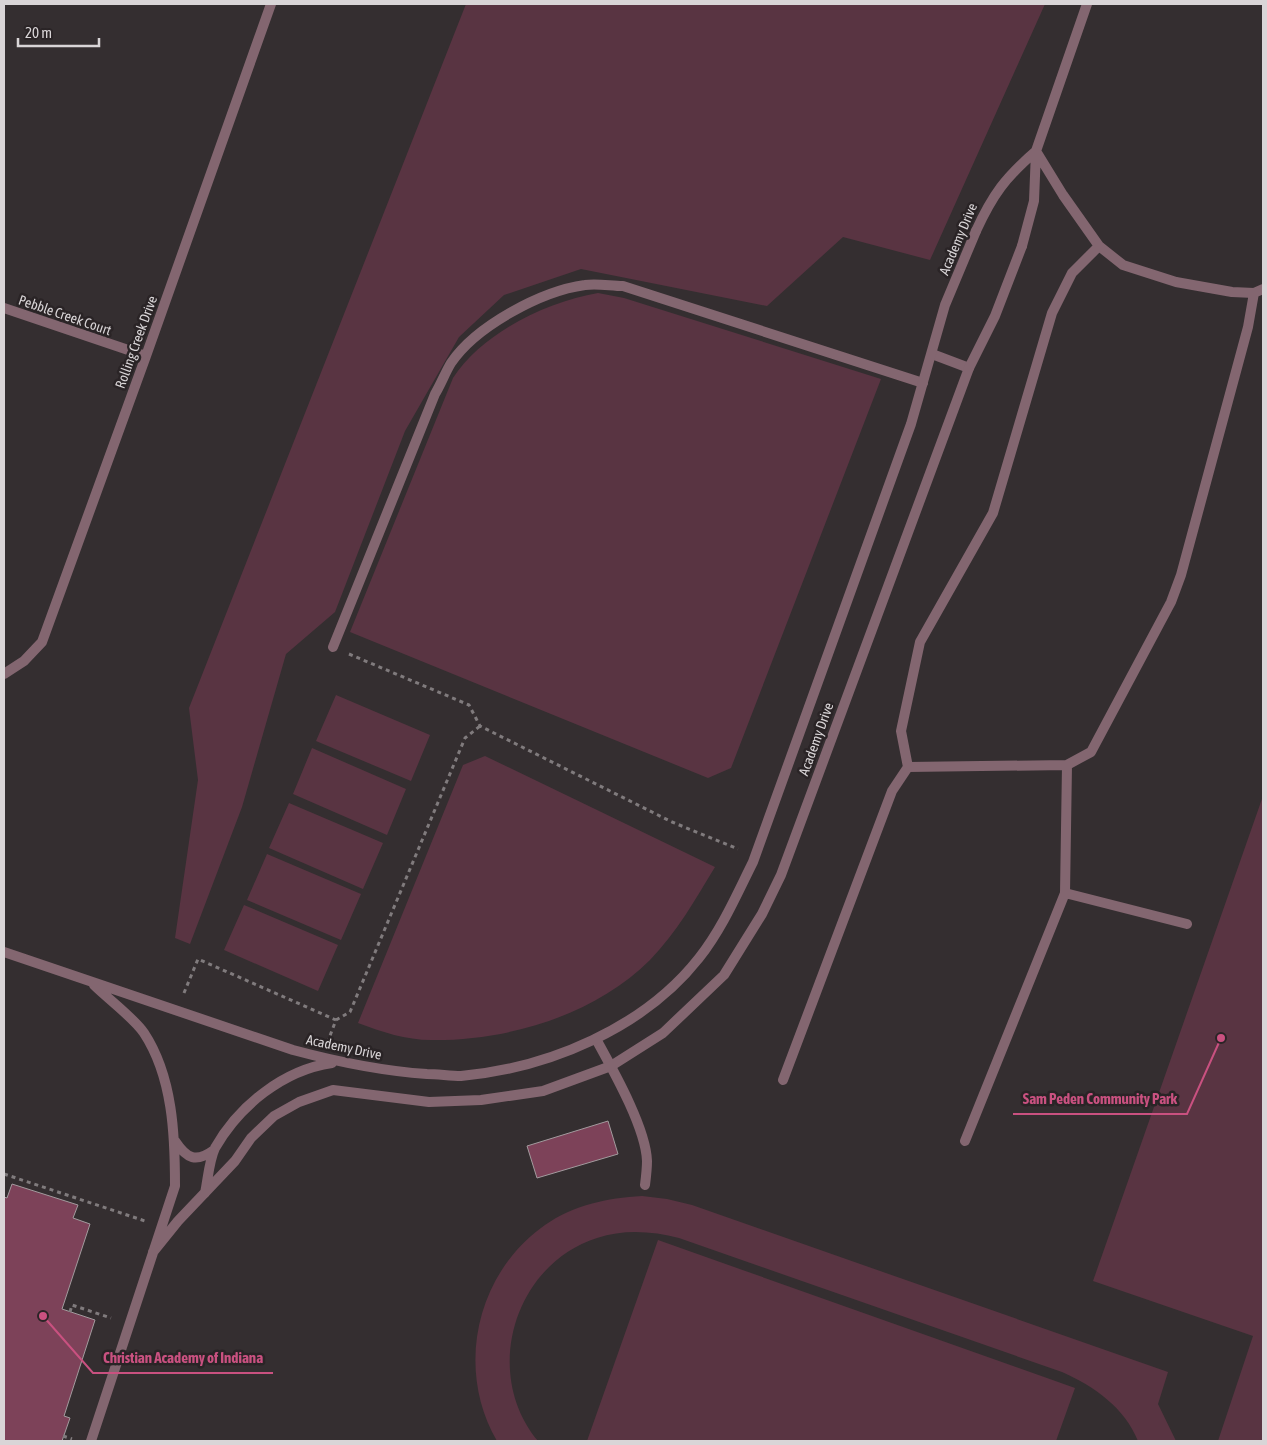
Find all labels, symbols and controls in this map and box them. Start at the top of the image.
scale bar [18,15,99,47]
text: 20 m [25,24,52,41]
street label: Academy Drive [936,201,980,277]
street label: Pebble Creek Court [17,292,113,338]
street label: Rolling Creek Drive [112,294,160,390]
street label: Academy Drive [795,700,837,778]
street label: Academy Drive [305,1031,383,1063]
callout: Sam Peden Community Park [1013,1084,1187,1114]
text: Sam Peden Community Park [1023,1090,1178,1107]
callout: Christian Academy of Indiana [93,1343,273,1373]
text: Christian Academy of Indiana [103,1349,263,1366]

